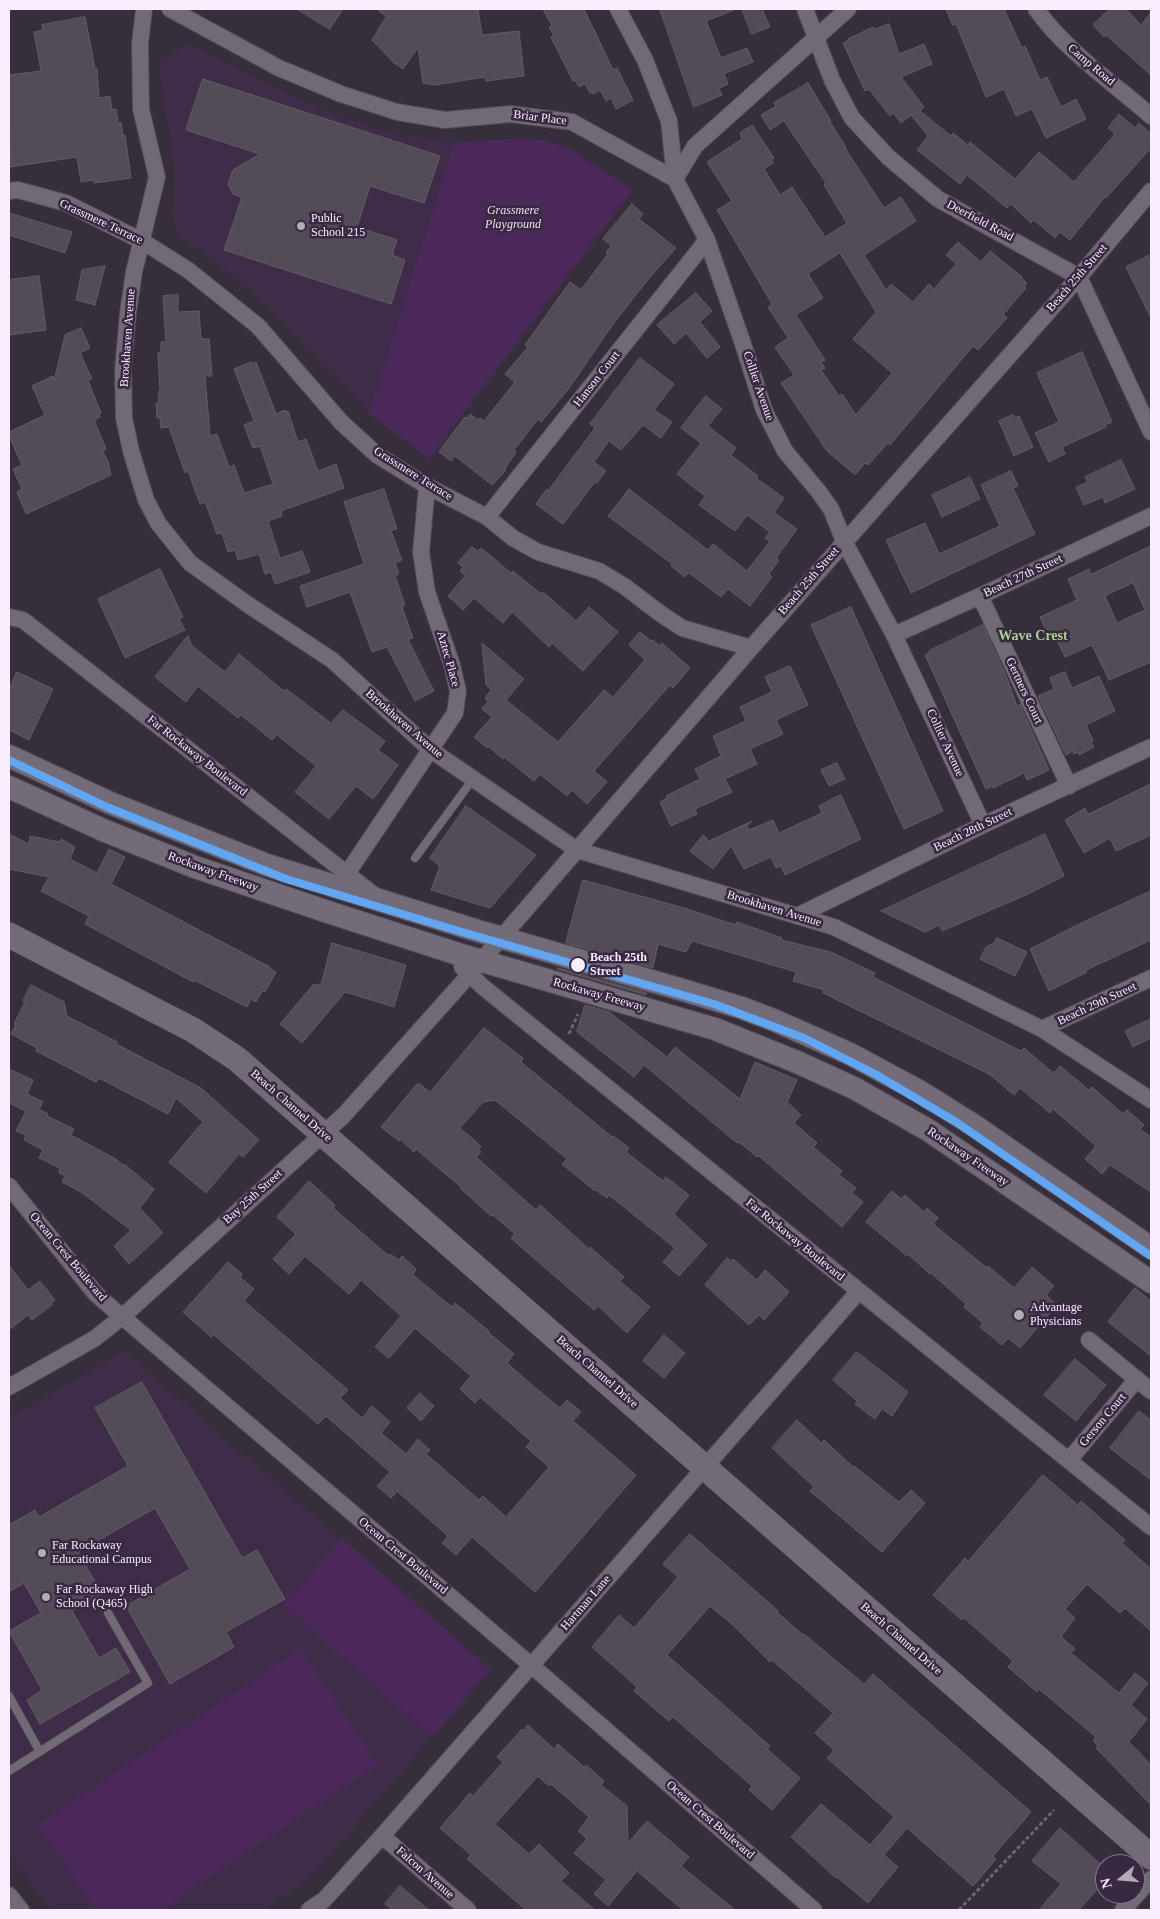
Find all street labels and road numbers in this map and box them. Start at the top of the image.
street label: Camp Road [1065,41,1117,89]
street label: Briar Place [513,108,567,128]
street label: Grassmere Terrace [57,196,145,248]
street label: Deerfield Road [944,197,1016,245]
street label: Beach 25th Street [1044,241,1110,315]
street label: Brookhaven Avenue [117,289,139,387]
street label: Hanson Court [571,348,623,410]
street label: Collier Avenue [739,349,777,423]
street label: Grassmere Terrace [371,444,455,504]
street label: Beach 25th Street [776,544,842,618]
street label: Beach 27th Street [981,551,1065,601]
street label: Aztec Place [433,630,463,688]
street label: Gertners Court [1002,655,1046,727]
street label: Brookhaven Avenue [362,686,446,762]
street label: Collier Avenue [923,707,967,779]
street label: Far Rockaway Boulevard [144,713,250,799]
street label: Beach 28th Street [932,805,1014,855]
street label: Rockaway Freeway [166,849,260,895]
street label: Brookhaven Avenue [725,888,823,930]
street label: Rockaway Freeway [551,975,647,1015]
street label: Beach 29th Street [1055,979,1139,1029]
street label: Beach Channel Drive [247,1067,335,1145]
street label: Rockaway Freeway [925,1124,1011,1190]
street label: Bay 25th Street [220,1167,286,1227]
street label: Far Rockaway Boulevard [743,1196,847,1284]
street label: Ocean Crest Boulevard [27,1209,109,1305]
street label: Beach Channel Drive [553,1333,641,1411]
street label: Gerson Court [1077,1390,1129,1450]
street label: Ocean Crest Boulevard [355,1515,451,1597]
street label: Hartman Lane [558,1572,614,1634]
street label: Beach Channel Drive [857,1600,945,1678]
street label: Ocean Crest Boulevard [663,1778,757,1862]
street label: Falcon Avenue [393,1844,457,1902]

